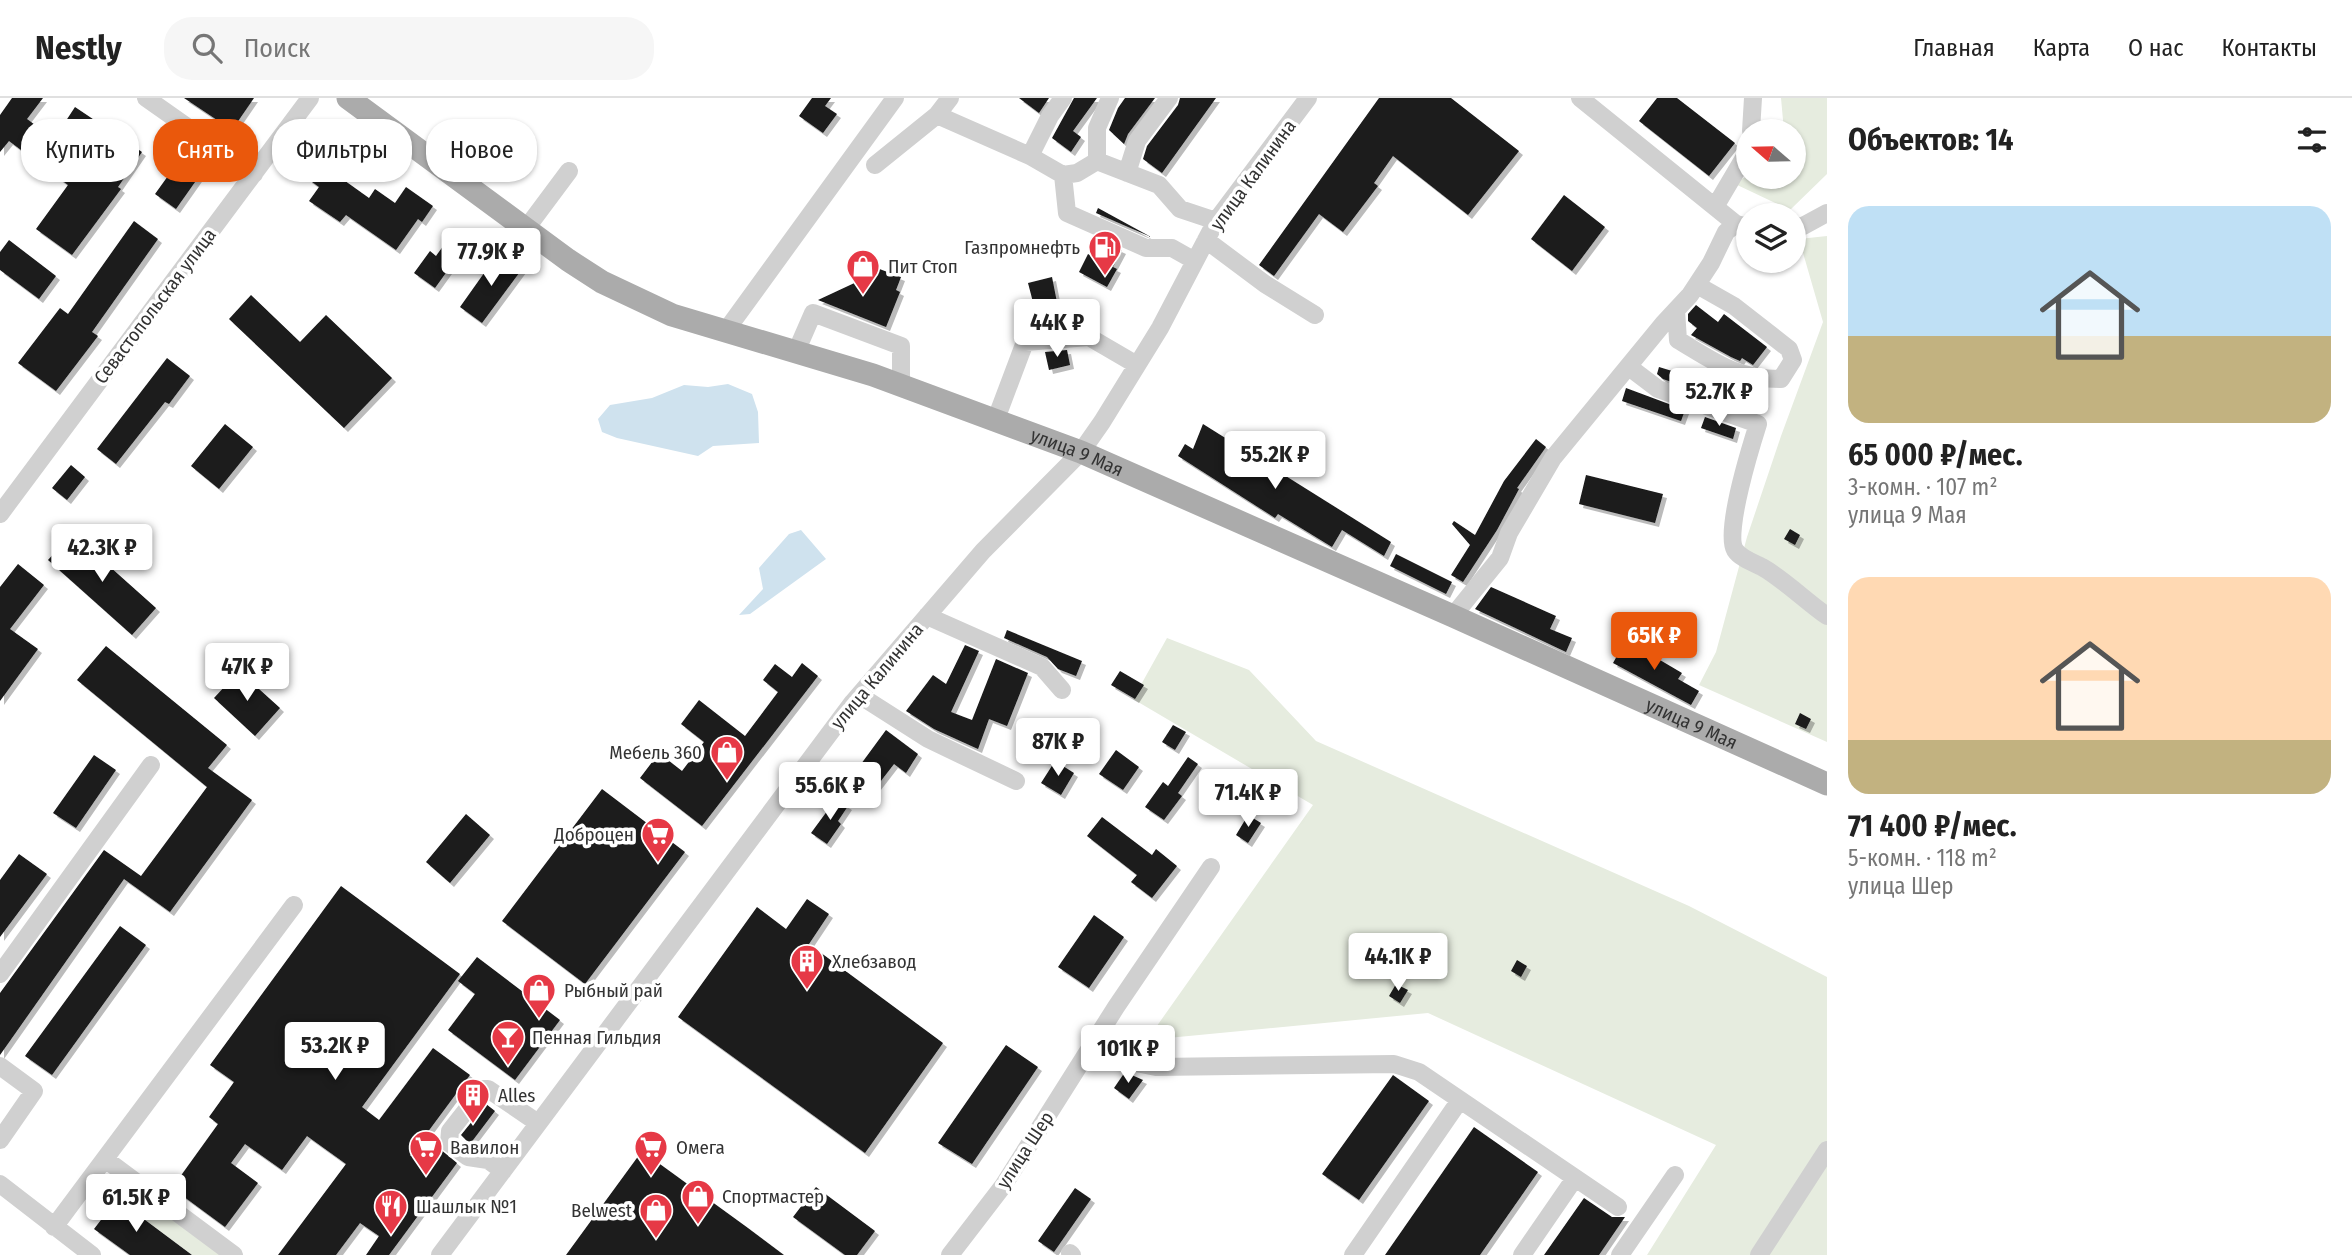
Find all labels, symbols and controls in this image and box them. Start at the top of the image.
search box [164,17,654,80]
text: Nestly [35,28,122,68]
icon: search [188,29,226,67]
text: Поиск [244,33,310,64]
text: Главная [1913,34,1995,62]
text: Карта [2033,34,2090,62]
text: О нас [2128,34,2183,62]
text: Контакты [2221,34,2317,62]
street label: улица Калинина [1205,115,1301,235]
chip: Купить [21,119,139,182]
chip: Снять [153,119,258,182]
chip: Фильтры [272,119,412,182]
chip: Новое [426,119,537,182]
north arrow [1736,119,1806,189]
map controls [1736,119,1806,273]
icon: filters [2293,121,2331,159]
text: Объектов: 14 [1848,122,2014,158]
button: layers [1736,203,1806,273]
street label: Севастопольская улица [89,224,221,388]
pin: 77.9K ₽ [426,228,556,288]
fuel station icon: Газпромнефть [1086,228,1124,277]
place label: Газпромнефть [964,236,1080,259]
text: 77.9K ₽ [458,237,524,265]
shop icon: Пит Стоп [844,247,882,296]
icon: home [2027,252,2153,378]
place label: Пит Стоп [888,255,958,278]
pin: 44K ₽ [1008,300,1106,359]
text: 44K ₽ [1030,308,1084,336]
pin: 52.7K ₽ [1654,368,1784,428]
text: 52.7K ₽ [1685,377,1753,405]
street label: улица 9 Мая [1028,423,1127,481]
pin: 55.2K ₽ [1210,432,1340,491]
text: 65 000 ₽/мес. [1848,437,2023,473]
text: 55.2K ₽ [1241,440,1309,468]
text: 3-комн. · 107 m² [1848,473,1998,501]
text: улица 9 Мая [1848,501,1967,529]
pin: 42.3K ₽ [37,524,167,584]
text: 42.3K ₽ [67,533,137,561]
pin: 65K ₽ [1605,612,1703,672]
street label: улица Калинина [826,618,928,734]
text: 65K ₽ [1627,621,1681,649]
icon: home [2027,623,2153,749]
pin: 47K ₽ [198,644,296,703]
text: 47K ₽ [221,652,273,680]
street label: улица 9 Мая [1642,693,1741,754]
pin: 87K ₽ [1009,718,1107,778]
text: 87K ₽ [1032,727,1084,755]
shop icon: Мебель 360 [708,733,746,782]
place label: Мебель 360 [609,741,702,764]
pin: 55.6K ₽ [765,762,895,822]
pin: 71.4K ₽ [1183,770,1313,829]
text: 55.6K ₽ [795,771,865,799]
text: 71.4K ₽ [1215,778,1281,806]
text: 71 400 ₽/мес. [1848,808,2017,844]
supermarket icon: Доброцен [639,815,677,864]
place label: Доброцен [553,823,634,846]
text: 5-комн. · 118 m² [1848,844,1997,872]
text: улица Шер [1848,872,1954,900]
pin: 44.1K ₽ [1333,934,1463,993]
building icon: Хлебзавод [788,942,826,991]
text: 44.1K ₽ [1365,942,1431,970]
place label: Хлебзавод [832,950,916,973]
shop icon: Рыбный рай [520,971,558,1020]
place label: Рыбный рай [564,979,663,1002]
bar icon: Пенная Гильдия [489,1018,527,1067]
pin: 53.2K ₽ [270,1023,400,1082]
place label: Пенная Гильдия [532,1026,662,1049]
pin: 101K ₽ [1071,1026,1185,1085]
text: 53.2K ₽ [301,1031,369,1059]
text: 101K ₽ [1097,1034,1159,1062]
building icon: Alles [454,1076,492,1125]
place label: Alles [498,1084,535,1107]
street label: улица Шер [992,1107,1058,1193]
supermarket icon: Вавилон [407,1128,445,1177]
supermarket icon: Омега [632,1128,670,1177]
place label: Вавилон [450,1136,519,1159]
place label: Омега [676,1136,725,1159]
pin: 61.5K ₽ [71,1174,201,1234]
shop icon: Спортмастер [679,1177,717,1226]
text: 61.5K ₽ [102,1183,170,1211]
place label: Спортмастер [722,1185,824,1208]
restaurant icon: Шашлык №1 [372,1187,410,1236]
shop icon: Belwest [637,1191,675,1240]
place label: Шашлык №1 [416,1195,517,1218]
place label: Belwest [571,1199,633,1222]

